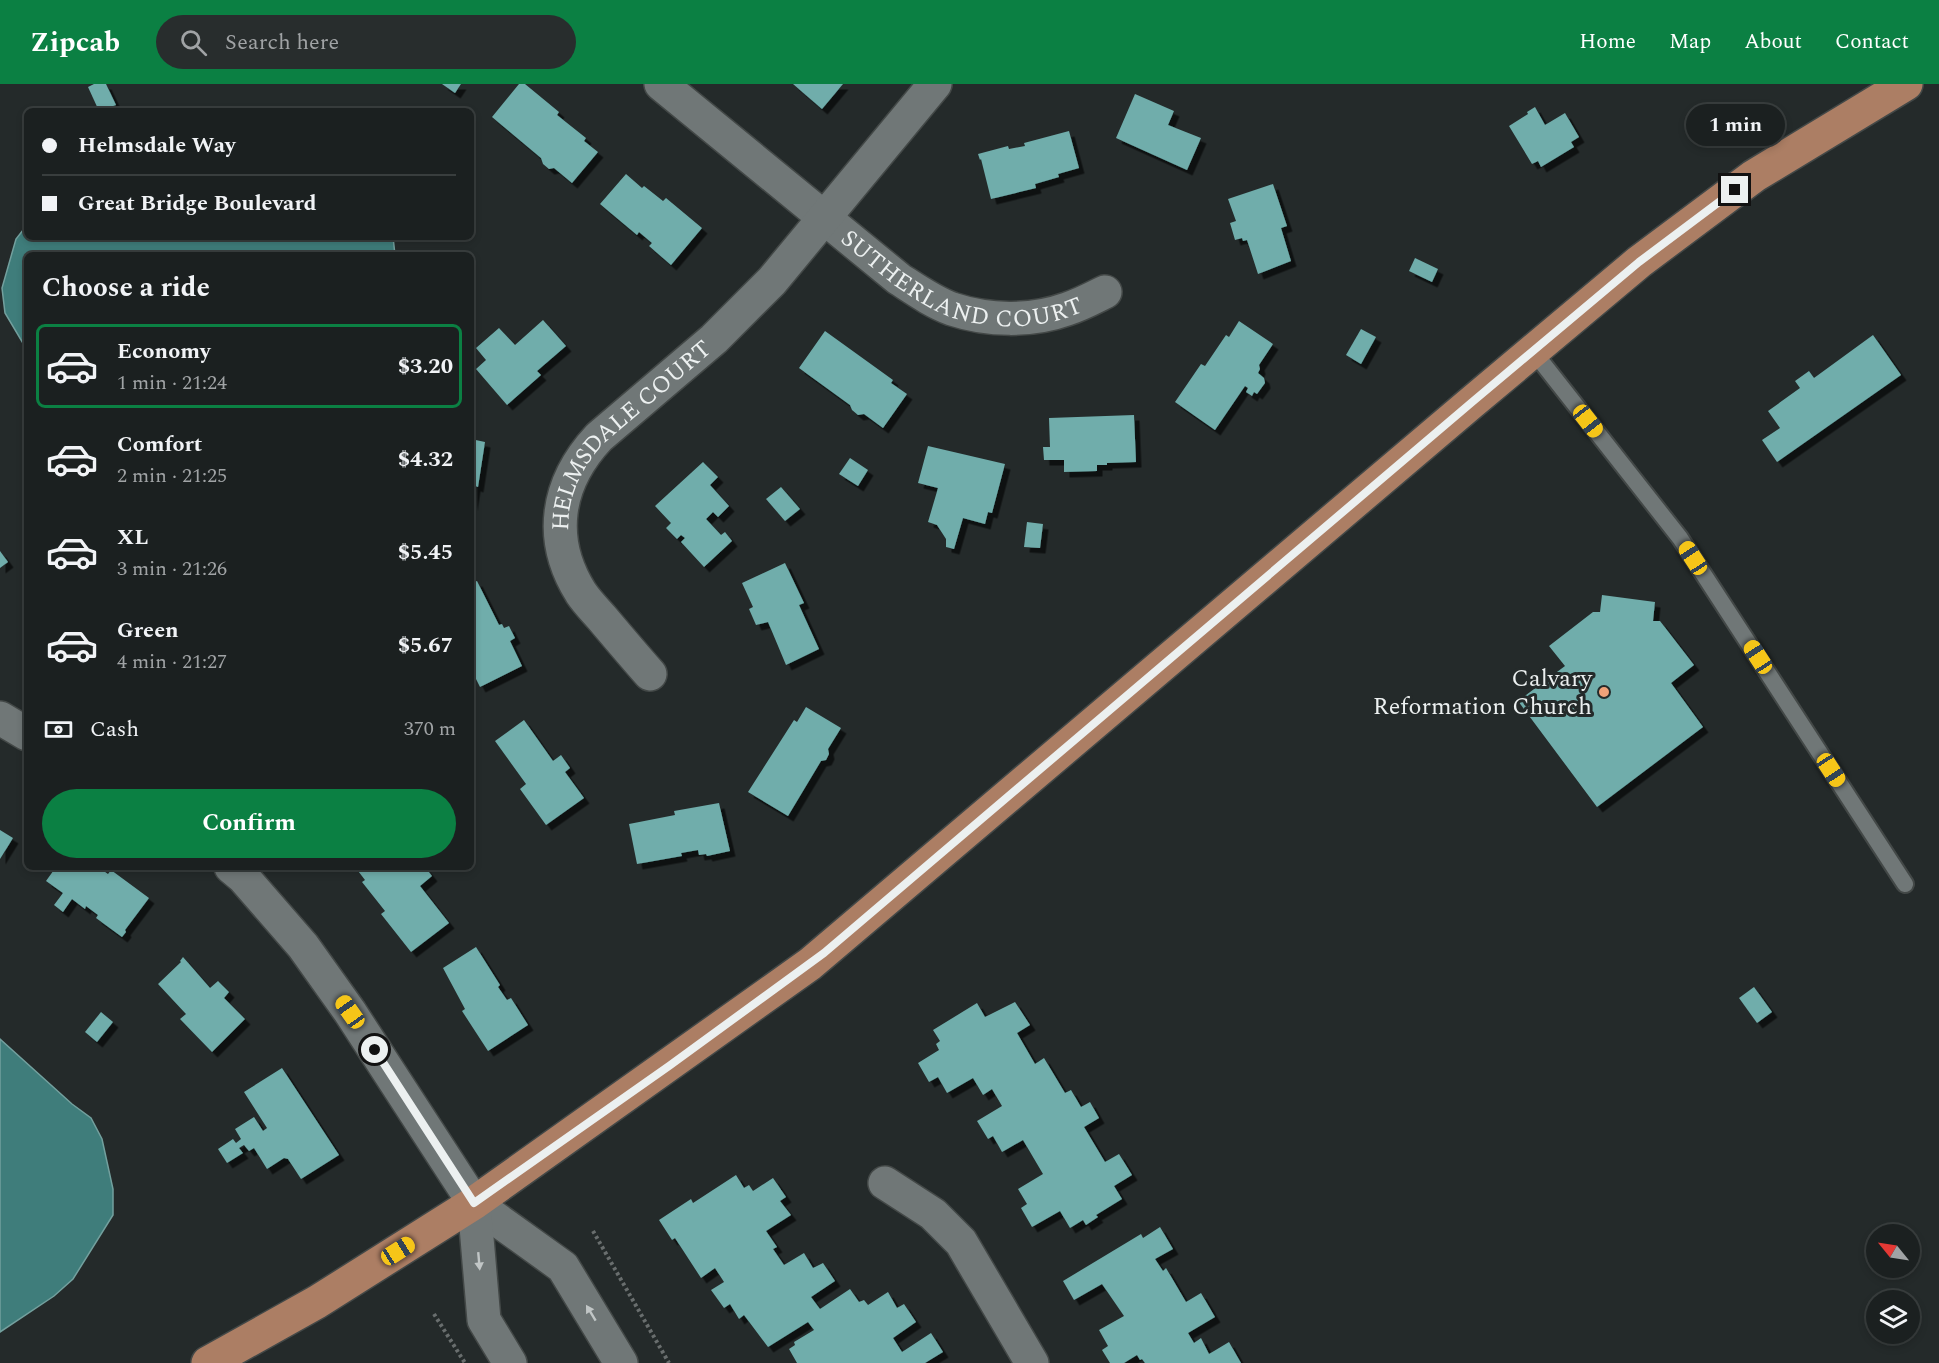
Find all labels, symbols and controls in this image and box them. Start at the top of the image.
search box [156,15,576,69]
text: Zipcab [30,21,120,64]
icon: search [177,26,210,59]
text: Search here [225,26,339,59]
text: Home [1579,26,1636,58]
text: Map [1669,26,1711,58]
text: About [1744,26,1802,58]
text: Contact [1835,26,1909,58]
callout: 1 min [1686,103,1784,145]
text: 1 min [1709,110,1762,140]
text: Helmsdale Way [78,129,236,162]
route end [1721,176,1748,203]
text: Great Bridge Boulevard [78,187,317,220]
street label: SUTHERLAND COURT [833,221,1088,338]
text: Choose a ride [42,267,210,309]
street label: HELMSDALE COURT [543,332,720,532]
text: Economy [117,335,210,368]
icon: car [45,339,99,393]
text: $3.20 [398,350,453,383]
text: 1 min · 21:24 [117,368,227,398]
car [1570,401,1606,441]
text: Comfort [117,428,202,461]
icon: car [45,432,99,486]
text: $4.32 [398,443,453,476]
text: 2 min · 21:25 [117,461,227,491]
text: XL [117,521,148,554]
icon: car [45,525,99,579]
text: $5.45 [398,536,453,569]
car [1676,538,1710,578]
text: 3 min · 21:26 [117,554,227,584]
text: Green [117,614,179,647]
icon: car [45,618,99,672]
text: $5.67 [398,629,453,662]
car [1741,637,1775,677]
text: 4 min · 21:27 [117,647,227,677]
place label: Calvary Reformation Church [1373,661,1593,725]
marker: Calvary Reformation Church [1597,685,1611,699]
icon: cash [42,713,75,746]
text: Cash [90,713,139,746]
text: 370 m [404,714,456,744]
car [1814,750,1848,790]
button: Confirm [42,789,456,858]
car [332,992,368,1032]
route start [361,1036,388,1063]
north arrow [1866,1224,1920,1278]
map controls [1866,1224,1920,1344]
car [378,1234,418,1268]
one-way arrow [474,1251,484,1270]
button: layers [1866,1290,1920,1344]
one-way arrow [585,1305,596,1321]

